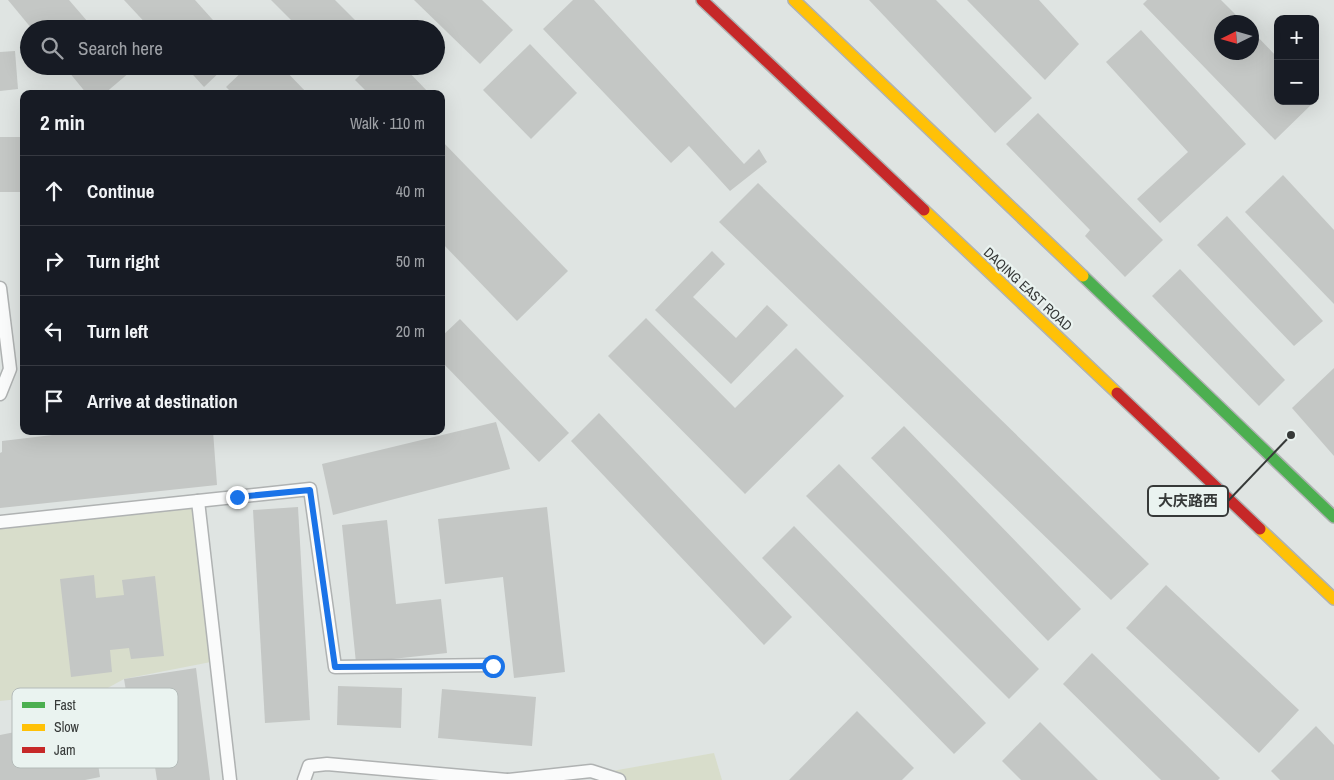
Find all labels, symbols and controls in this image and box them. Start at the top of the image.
north arrow [1214,15,1259,60]
map controls [1274,15,1319,105]
button: + [1274,15,1319,60]
search box [20,20,445,75]
icon: search [38,34,66,62]
text: Search here [78,35,163,61]
button: − [1274,60,1319,105]
text: 2 min [40,108,85,137]
text: Walk · 110 m [350,112,425,134]
icon: ahead [40,177,68,205]
text: Continue [87,178,155,204]
text: 40 m [396,180,425,202]
street label: DAQING EAST ROAD [980,243,1076,335]
icon: right [40,247,68,275]
text: Turn right [87,248,159,274]
text: 50 m [396,250,425,272]
icon: left [40,317,68,345]
text: Turn left [87,318,148,344]
text: 20 m [396,320,425,342]
icon: arrive [40,387,68,415]
text: Arrive at destination [87,388,238,414]
route end [226,486,249,509]
callout: 大庆路西 [1148,486,1228,516]
text: 大庆路西 [1158,490,1218,511]
route start [482,655,505,678]
legend [12,688,178,768]
text: Fast [54,696,76,714]
text: Slow [54,718,80,736]
text: Jam [54,741,76,759]

